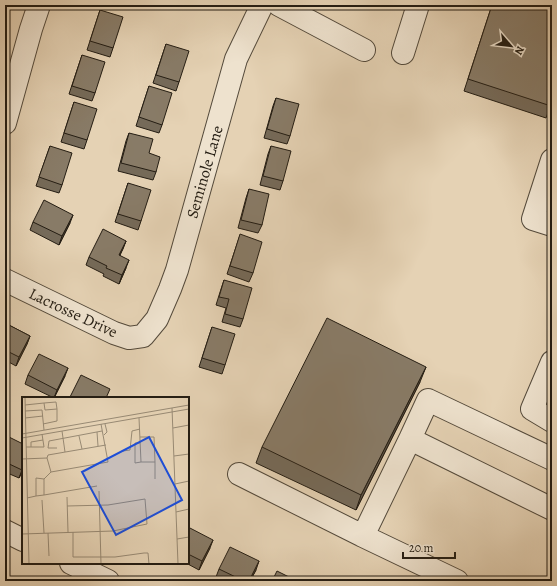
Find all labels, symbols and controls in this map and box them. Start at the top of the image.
north arrow [491,26,531,66]
text: N [511,43,528,58]
street label: Seminole Lane [181,123,229,221]
street label: Lacrosse Drive [25,283,121,343]
inset map [22,397,189,564]
scale bar [403,534,455,560]
text: 20 m [409,540,433,556]

